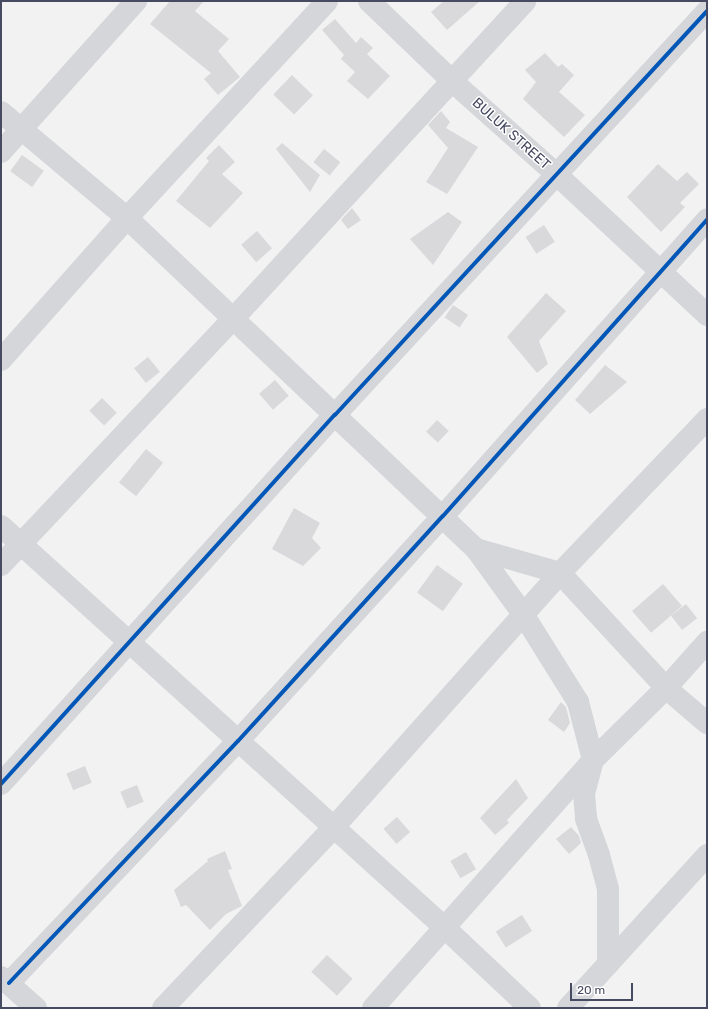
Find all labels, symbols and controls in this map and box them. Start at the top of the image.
street label: BULUK STREET [468,94,554,174]
scale bar [572,975,635,1001]
text: 20 m [577,983,605,997]

